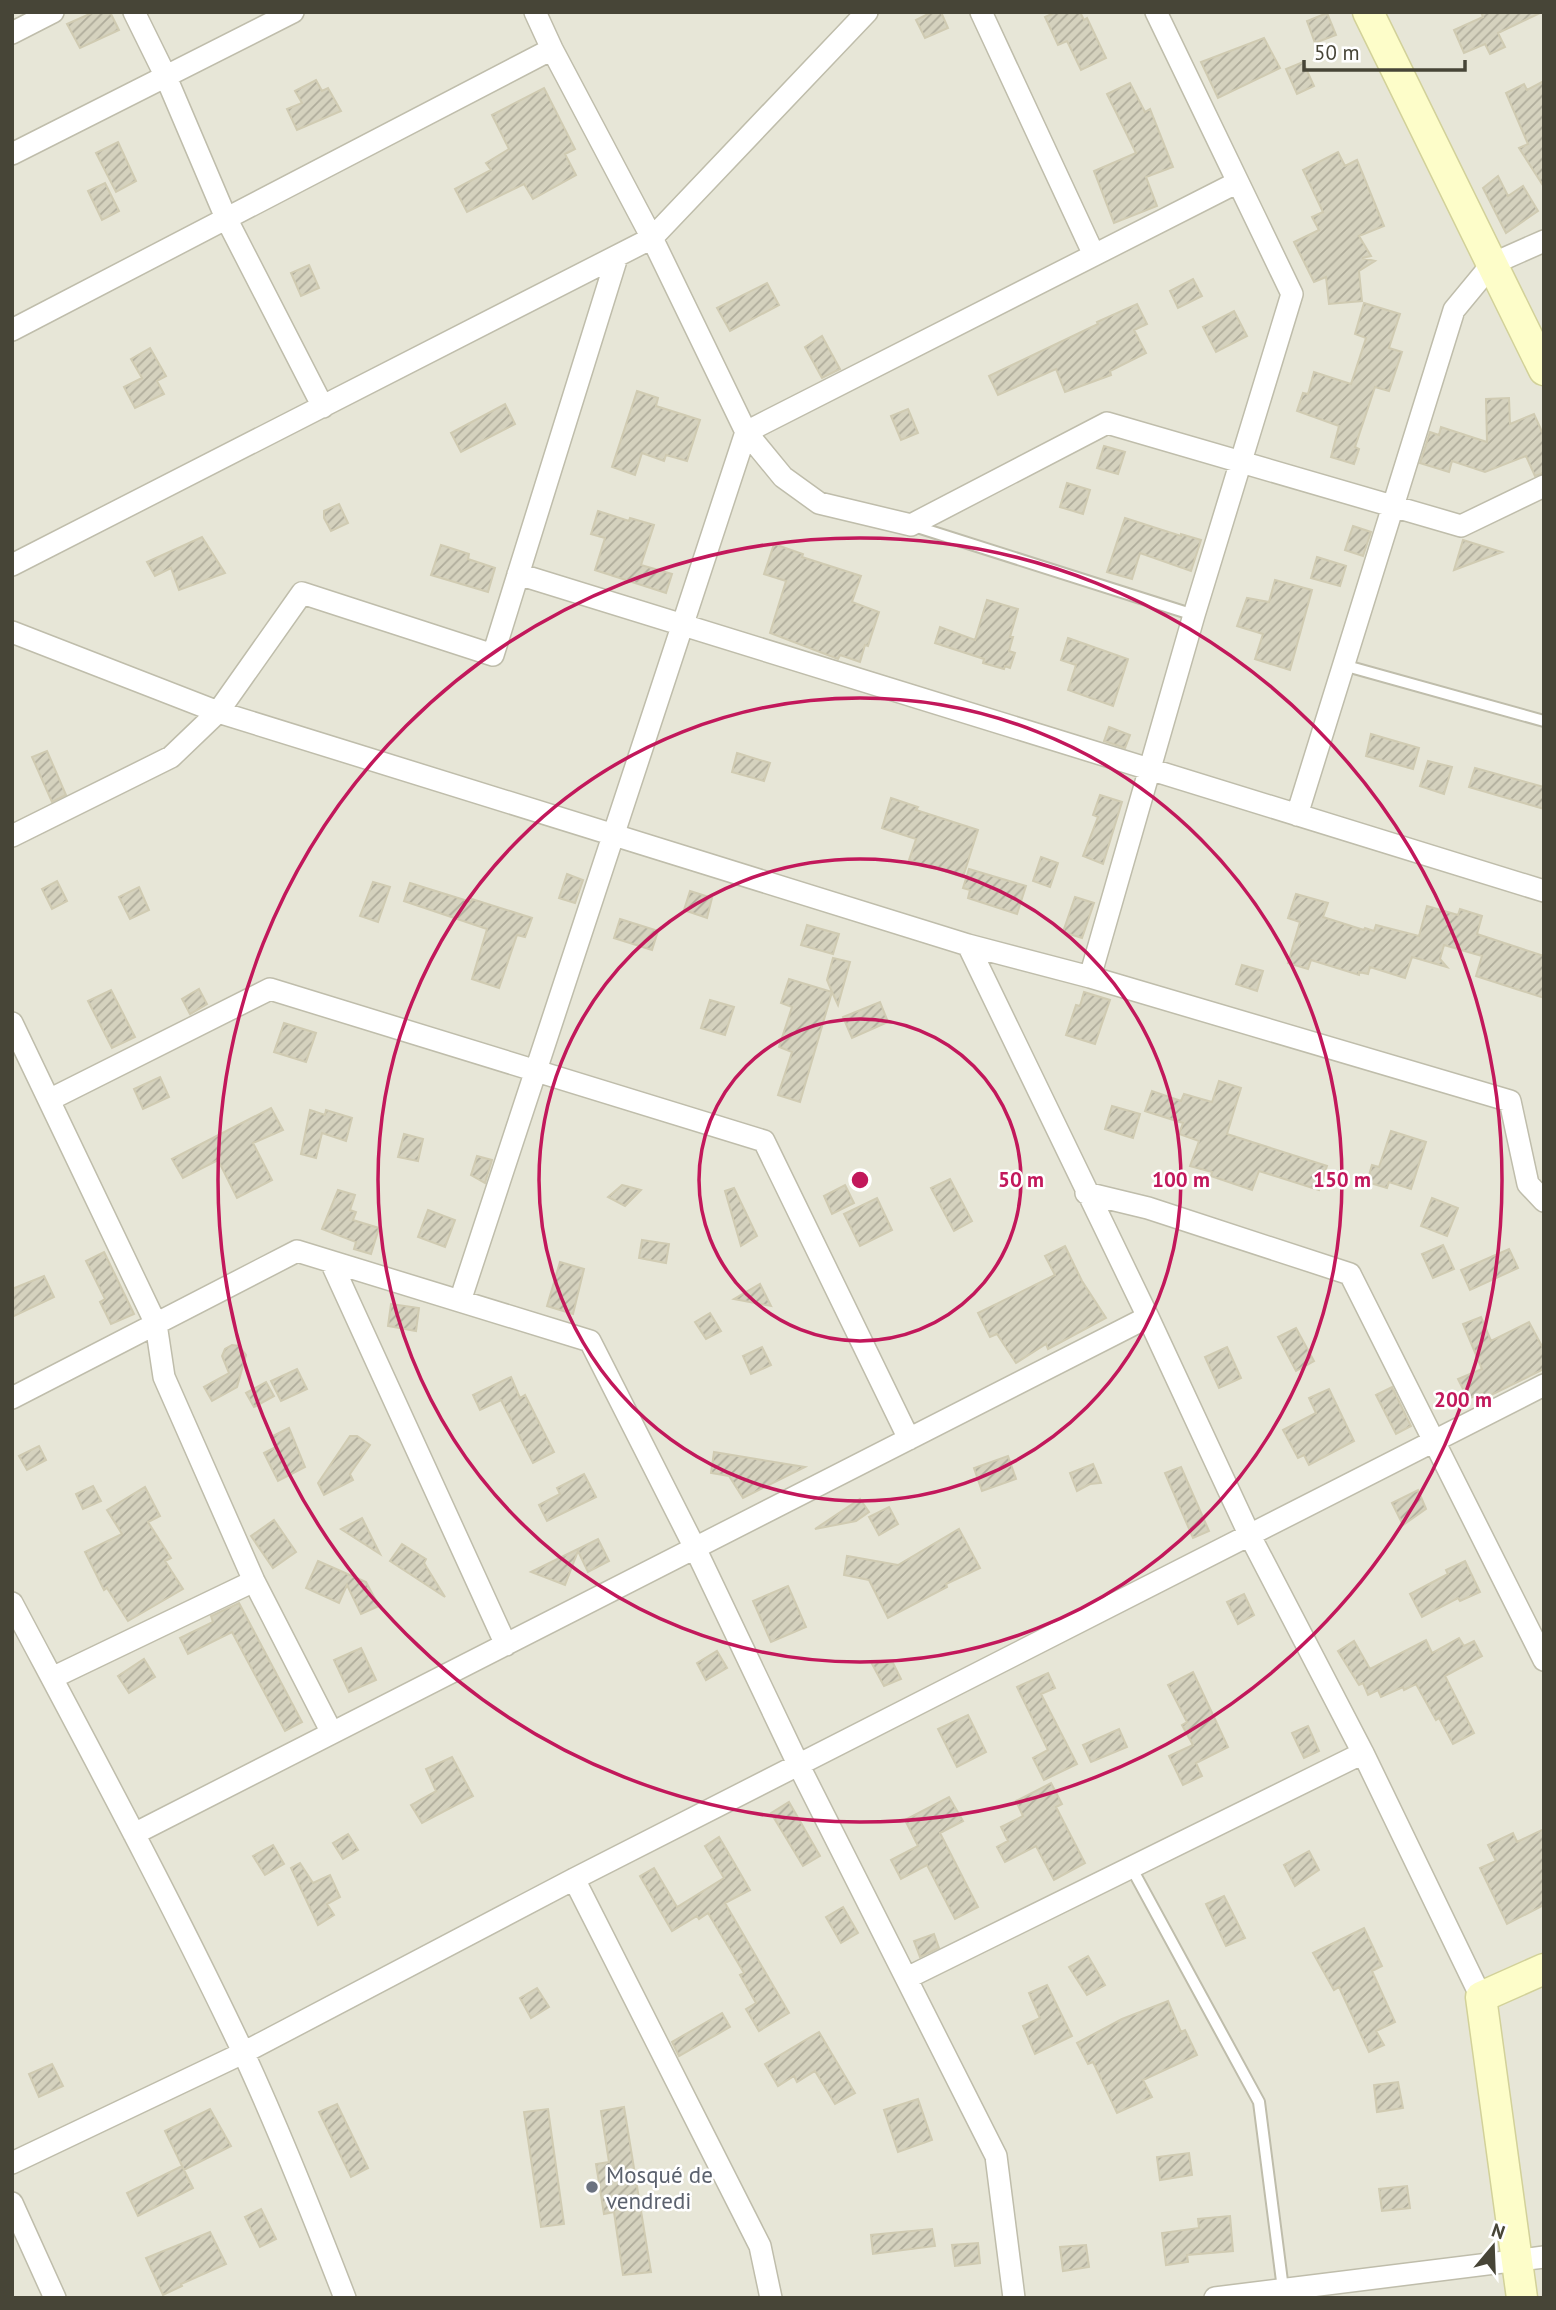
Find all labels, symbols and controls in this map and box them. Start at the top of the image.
scale bar [1304,28,1465,72]
text: 50 m [1314,39,1360,66]
text: 50 m [998,1166,1044,1193]
text: 100 m [1152,1166,1210,1193]
text: 150 m [1313,1166,1371,1193]
centre of rings [848,1168,872,1192]
text: 200 m [1434,1386,1492,1413]
place label: Mosqué de vendredi [606,2160,713,2215]
marker: Mosqué de vendredi [584,2179,600,2195]
north arrow [1458,2212,1528,2282]
text: N [1489,2218,1508,2244]

